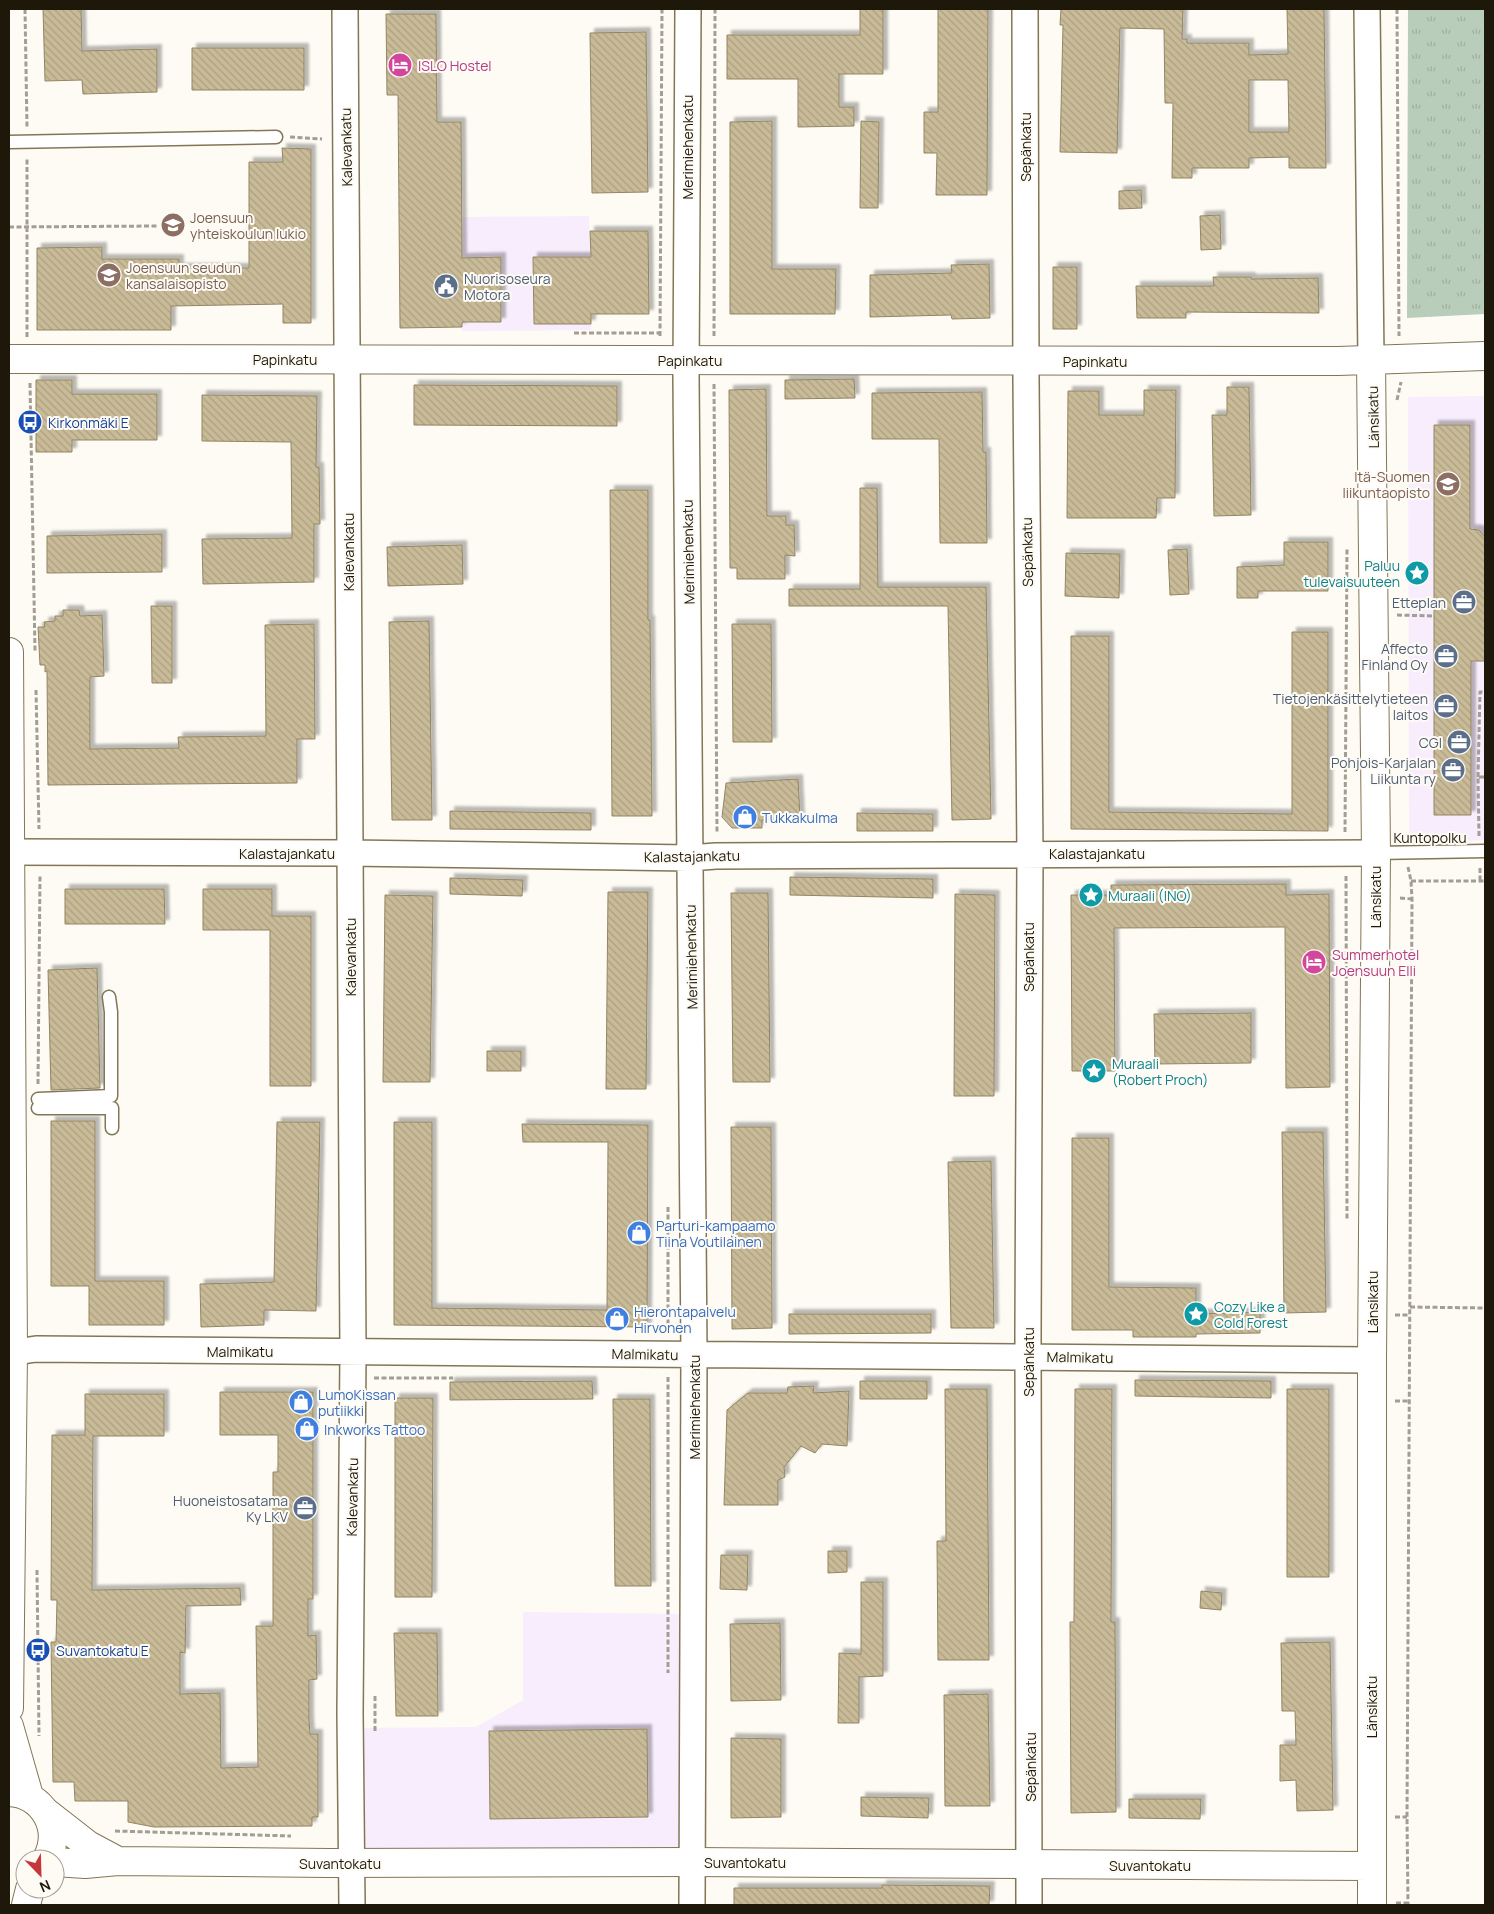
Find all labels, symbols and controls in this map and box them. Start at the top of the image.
hotel icon: ISLO Hostel [387,52,413,78]
place label: ISLO Hostel [418,56,492,75]
street label: Merimiehenkatu [678,95,697,199]
street label: Kalevankatu [336,107,356,187]
street label: Sepänkatu [1016,112,1035,182]
place label: Joensuun yhteiskoulun lukio [190,208,306,243]
school or university icon: Joensuun yhteiskoulun lukio [160,212,186,238]
place label: Joensuun seudun kansalaisopisto [126,258,241,293]
school or university icon: Joensuun seudun kansalaisopisto [96,262,122,288]
place label: Nuorisoseura Motora [464,269,550,304]
public building icon: Nuorisoseura Motora [433,273,459,299]
street label: Papinkatu [253,350,317,369]
street label: Papinkatu [658,351,722,370]
street label: Papinkatu [1063,352,1127,371]
street label: Länsikatu [1363,386,1383,448]
bus stop icon: Kirkonmäki E [17,409,43,435]
place label: Kirkonmäki E [48,413,129,432]
place label: Itä-Suomen liikuntaopisto [1342,467,1430,502]
school or university icon: Itä-Suomen liikuntaopisto [1435,471,1461,497]
street label: Merimiehenkatu [678,499,698,605]
street label: Kalevankatu [339,513,358,591]
street label: Sepänkatu [1017,517,1037,587]
place label: Paluu tulevaisuuteen [1303,556,1400,591]
place icon: Paluu tulevaisuuteen [1404,560,1430,586]
office icon: Etteplan [1451,589,1477,615]
place label: Etteplan [1392,593,1446,612]
place label: Affecto Finland Oy [1361,639,1429,674]
office icon: Affecto Finland Oy [1433,643,1459,669]
place label: Tietojenkäsittelytieteen laitos [1273,689,1428,724]
office icon: Tietojenkäsittelytieteen laitos [1433,693,1459,719]
office icon: CGI [1446,729,1472,755]
place label: CGI [1419,733,1442,752]
place label: Pohjois-Karjalan Liikunta ry [1331,753,1437,788]
office icon: Pohjois-Karjalan Liikunta ry [1440,757,1466,783]
shop icon: Tukkakulma [732,804,758,830]
place label: Tukkakulma [762,808,838,827]
street label: Kuntopolku [1393,828,1467,847]
street label: Kalastajankatu [239,844,335,863]
street label: Kalastajankatu [1049,844,1145,863]
street label: Kalastajankatu [644,846,740,866]
street label: Länsikatu [1366,866,1385,928]
place icon: Muraali (INO) [1078,882,1104,908]
place label: Muraali (INO) [1108,886,1192,905]
street label: Merimiehenkatu [681,904,701,1010]
street label: Kalevankatu [341,918,360,996]
street label: Sepänkatu [1019,922,1038,992]
place label: Summerhotel Joensuun Elli [1332,945,1419,980]
hotel icon: Summerhotel Joensuun Elli [1301,949,1327,975]
place label: Muraali (Robert Proch) [1112,1054,1208,1089]
place icon: Muraali (Robert Proch) [1081,1058,1107,1084]
place label: Parturi-kampaamo Tiina Voutilainen [656,1216,776,1251]
shop icon: Parturi-kampaamo Tiina Voutilainen [626,1220,652,1246]
street label: Länsikatu [1363,1271,1382,1333]
place label: Cozy Like a Cold Forest [1214,1297,1288,1332]
place icon: Cozy Like a Cold Forest [1183,1301,1209,1327]
place label: Hierontapalvelu Hirvonen [634,1302,736,1337]
shop icon: Hierontapalvelu Hirvonen [604,1306,630,1332]
street label: Sepänkatu [1019,1327,1038,1397]
street label: Malmikatu [207,1342,273,1361]
street label: Malmikatu [612,1344,678,1364]
street label: Malmikatu [1047,1347,1113,1367]
street label: Merimiehenkatu [685,1355,704,1459]
place label: LumoKissan putiikki [318,1385,396,1420]
shop icon: LumoKissan putiikki [288,1389,314,1415]
shop icon: Inkworks Tattoo [294,1416,320,1442]
place label: Inkworks Tattoo [324,1420,425,1439]
street label: Kalevankatu [342,1457,362,1537]
place label: Huoneistosatama Ky LKV [173,1491,289,1526]
office icon: Huoneistosatama Ky LKV [292,1495,318,1521]
bus stop icon: Suvantokatu E [25,1637,51,1663]
place label: Suvantokatu E [56,1641,149,1660]
street label: Länsikatu [1362,1676,1381,1738]
street label: Sepänkatu [1021,1732,1040,1802]
north arrow [15,1849,65,1899]
street label: Suvantokatu [704,1853,786,1872]
street label: Suvantokatu [299,1854,381,1873]
street label: Suvantokatu [1109,1856,1191,1875]
text: N [37,1876,54,1897]

